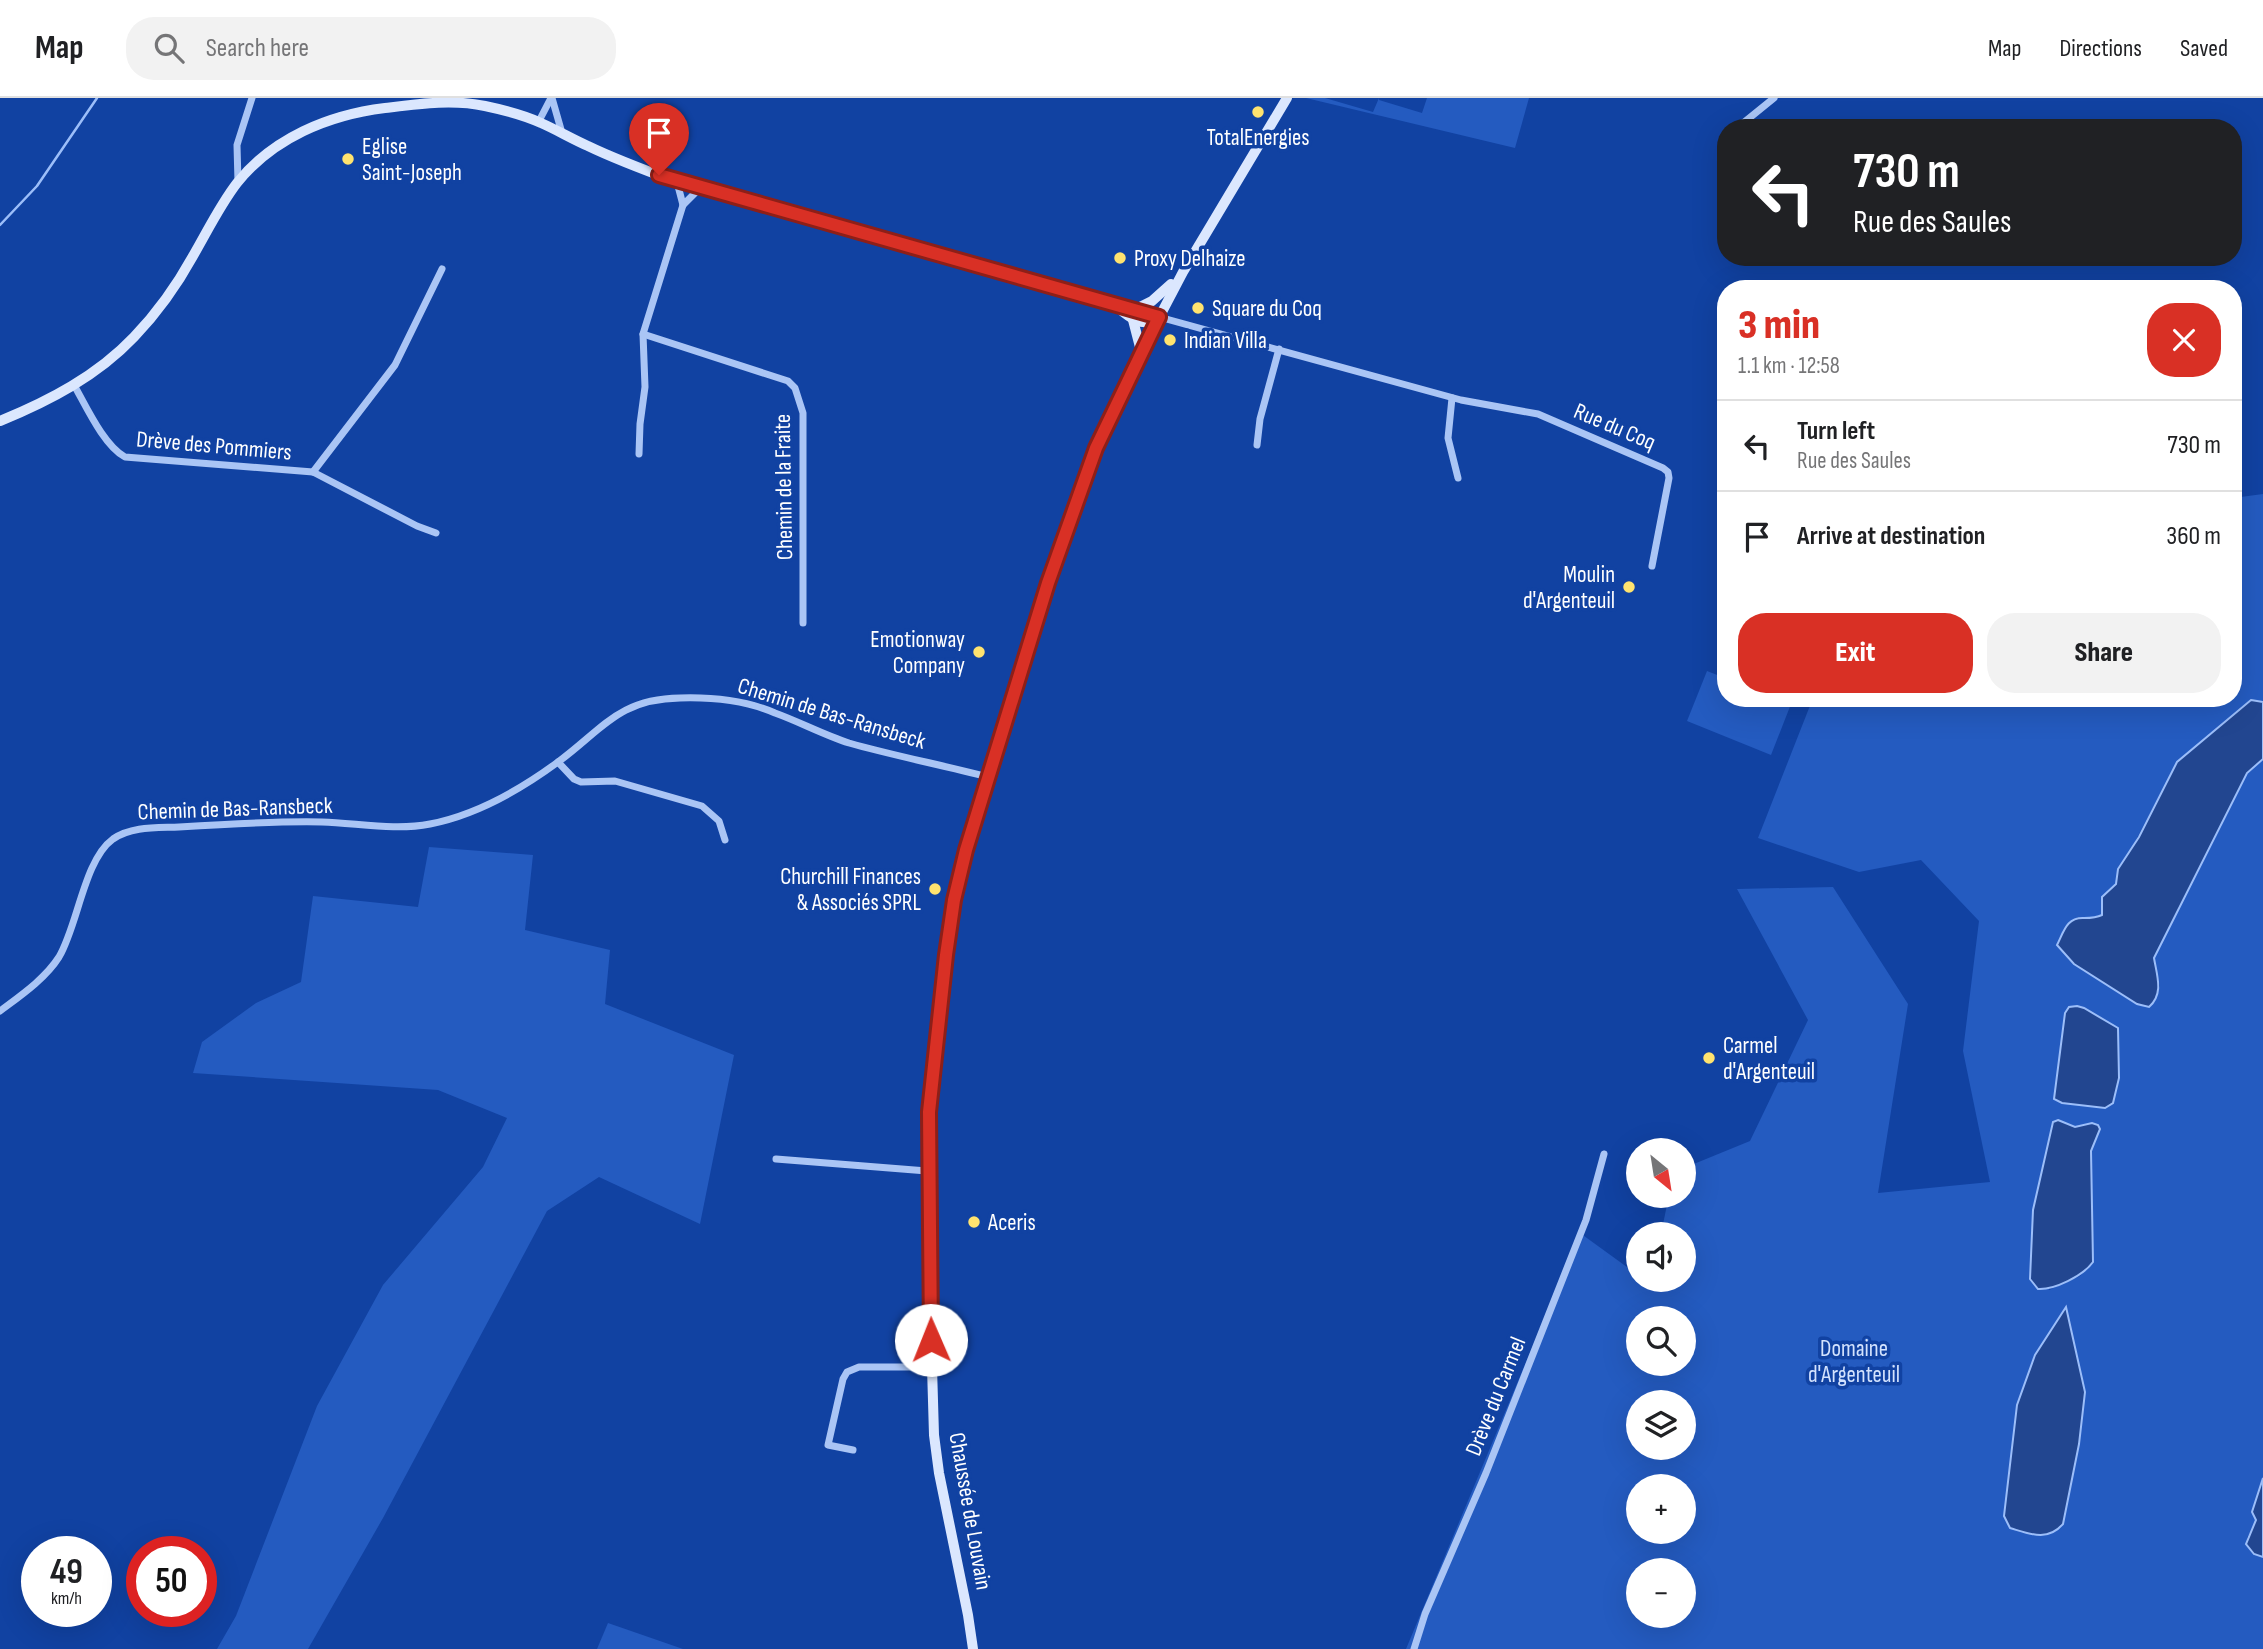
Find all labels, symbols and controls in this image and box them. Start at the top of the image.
search box [126,17,616,80]
text: Map [35,28,84,68]
icon: search [150,29,188,67]
text: Search here [206,33,309,64]
text: Map [1988,34,2021,63]
text: Directions [2059,34,2142,63]
text: Saved [2180,34,2228,63]
pin [629,103,689,175]
marker: TotalEnergies [1250,104,1266,120]
icon: arrive [640,114,678,152]
place label: TotalEnergies [1207,124,1309,152]
place label: Eglise Saint-Joseph [362,133,462,187]
text: 730 m [1853,143,1960,202]
icon: left [1738,147,1829,238]
marker: Eglise Saint-Joseph [340,151,356,167]
text: Rue des Saules [1853,203,2012,242]
place label: Proxy Delhaize [1134,245,1246,273]
marker: Proxy Delhaize [1112,250,1128,266]
place label: Square du Coq [1212,295,1322,323]
marker: Square du Coq [1190,300,1206,316]
text: 3 min [1738,300,1820,351]
button: close [2147,303,2221,377]
place label: Indian Villa [1184,327,1267,355]
marker: Indian Villa [1162,332,1178,348]
text: 1.1 km · 12:58 [1738,352,1840,380]
street label: Rue du Coq [1570,397,1660,457]
street label: Chemin de la Fraite [769,414,799,560]
text: Turn left [1797,416,1875,447]
street label: Drève des Pommiers [135,425,293,467]
icon: left [1738,427,1776,465]
text: 730 m [2167,430,2221,461]
text: Rue des Saules [1797,447,1911,475]
icon: arrive [1738,518,1776,556]
text: Arrive at destination [1797,521,1985,552]
text: 360 m [2166,521,2221,552]
place label: Moulin d'Argenteuil [1523,561,1615,615]
marker: Moulin d'Argenteuil [1621,579,1637,595]
button: Exit [1738,613,1973,693]
button: Share [1987,613,2221,693]
place label: Emotionway Company [870,626,965,680]
marker: Emotionway Company [971,644,987,660]
street label: Chemin de Bas-Ransbeck [734,672,929,756]
street label: Chemin de Bas-Ransbeck [137,792,333,826]
place label: Churchill Finances & Associés SPRL [780,863,921,917]
marker: Churchill Finances & Associés SPRL [927,881,943,897]
place label: Carmel d'Argenteuil [1723,1032,1815,1086]
marker: Carmel d'Argenteuil [1701,1050,1717,1066]
north arrow [1626,1138,1696,1208]
map controls [1626,1138,1696,1628]
place label: Aceris [987,1209,1036,1237]
marker: Aceris [966,1214,982,1230]
button: sound [1626,1222,1696,1292]
position arrow [894,1303,968,1377]
button: search [1626,1306,1696,1376]
street label: Drève du Carmel [1459,1333,1532,1460]
park label: Domaine d'Argenteuil [1808,1335,1900,1389]
button: layers [1626,1390,1696,1460]
street label: Chaussée de Louvain [942,1430,998,1592]
button: + [1626,1474,1696,1544]
speed limit sign: 50 [126,1536,217,1627]
text: 49 [50,1551,83,1594]
button: − [1626,1558,1696,1628]
text: km/h [51,1588,82,1609]

